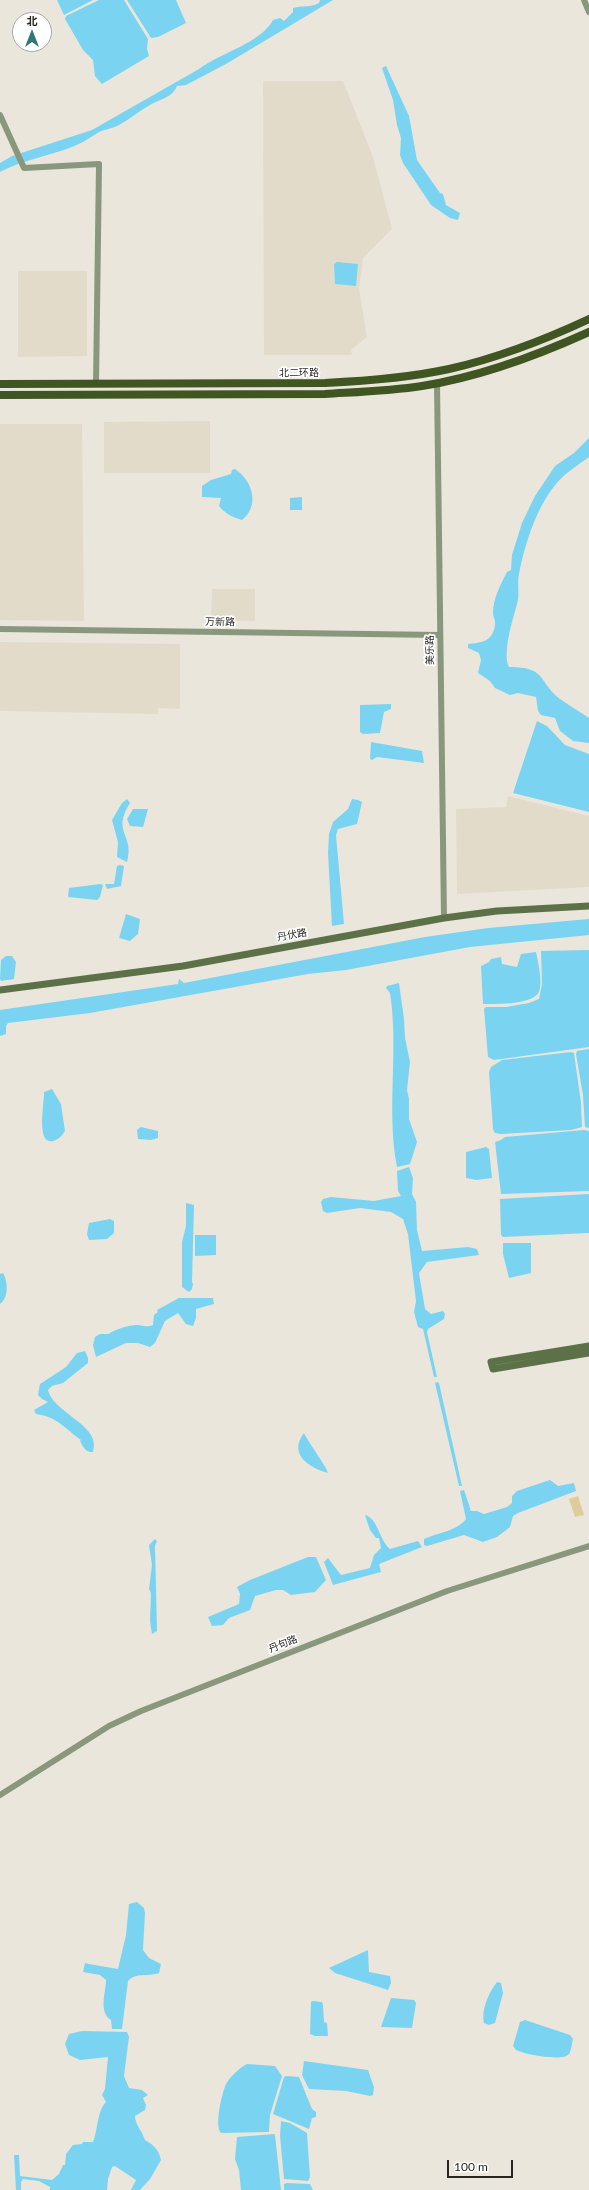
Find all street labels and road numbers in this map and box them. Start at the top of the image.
street label: 北二环路 [279,367,319,379]
street label: 万新路 [205,616,235,628]
street label: 美乐路 [424,635,436,665]
street label: 丹伏路 [276,926,308,944]
street label: 丹句路 [267,1633,299,1655]

